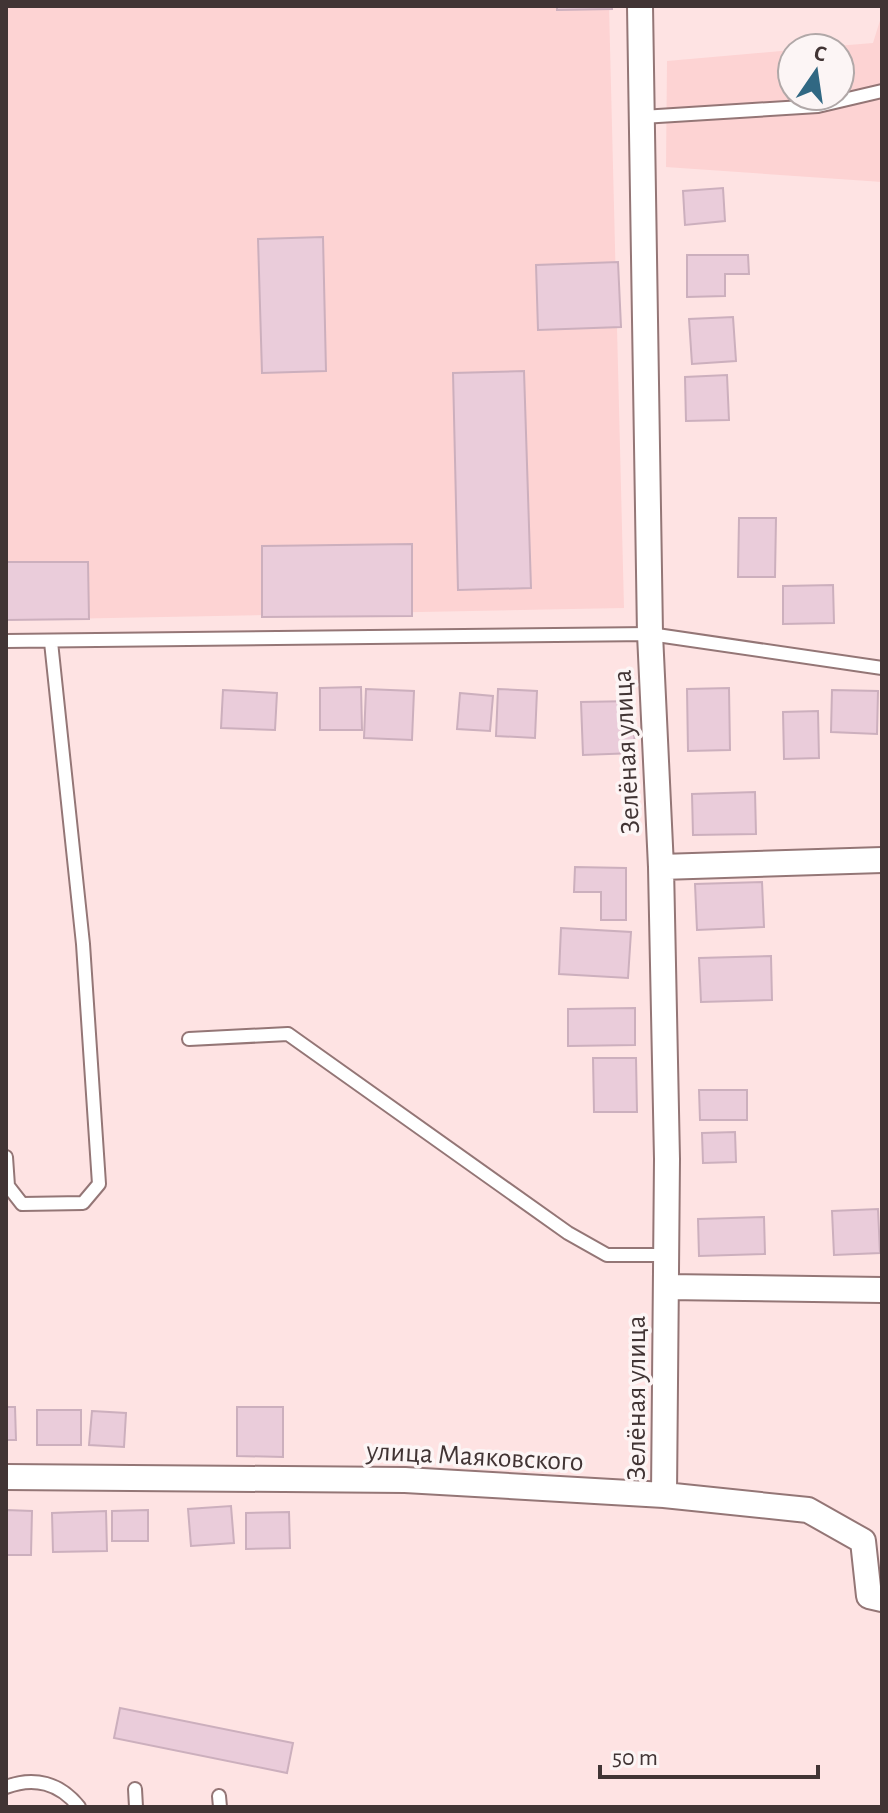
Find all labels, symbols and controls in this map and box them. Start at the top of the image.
north arrow [776,32,856,112]
text: С [812,41,829,66]
street label: Зелёная улица [609,669,645,835]
street label: Зелёная улица [623,1315,651,1480]
street label: улица Маяковского [365,1437,584,1477]
scale bar [600,1729,818,1779]
text: 50 m [612,1746,658,1770]

